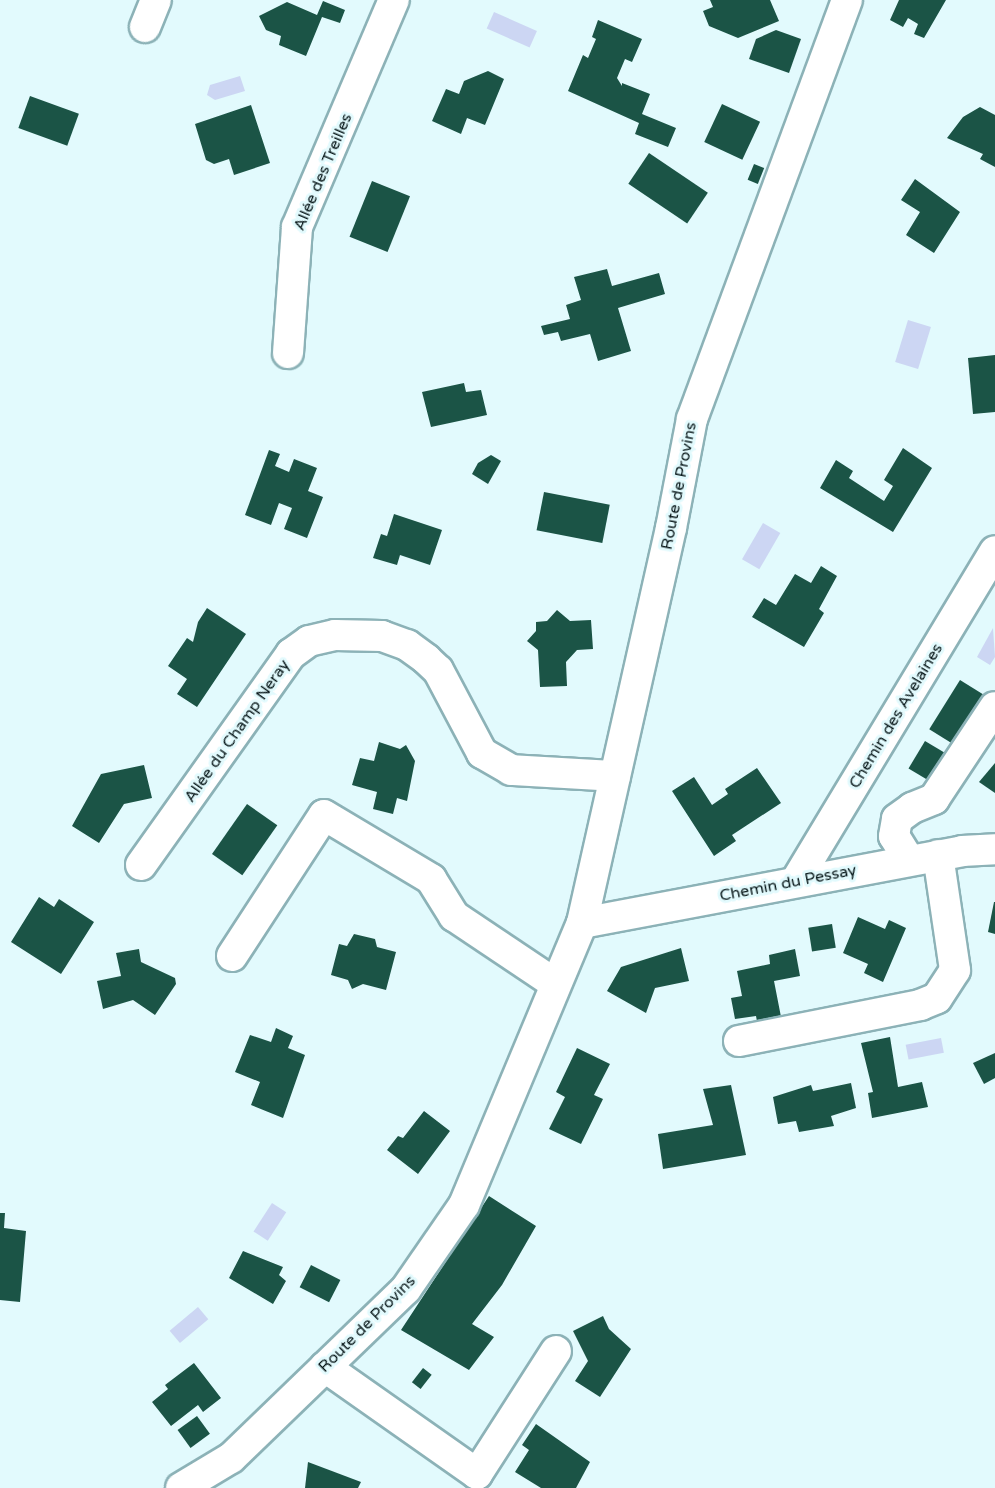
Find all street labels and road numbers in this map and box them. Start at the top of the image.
street label: Allée des Treilles [290,110,356,234]
street label: Route de Provins [657,421,701,551]
street label: Chemin des Avelaines [845,640,947,792]
street label: Allée du Champ Neray [180,656,294,806]
street label: Chemin du Pessay [718,860,858,906]
street label: Route de Provins [314,1271,420,1377]

